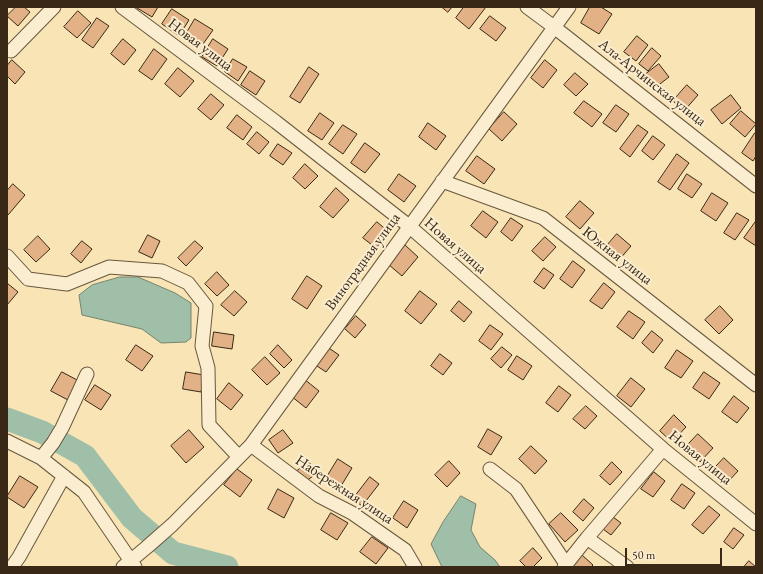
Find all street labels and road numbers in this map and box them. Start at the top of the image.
street label: Новая улица [164,15,236,75]
street label: Ала-Арчинская улица [595,35,709,131]
street label: Виноградная улица [322,210,404,314]
street label: Новая улица [420,214,490,278]
street label: Южная улица [578,223,656,289]
street label: Новая улица [665,427,735,489]
street label: Набережная улица [292,452,396,528]

